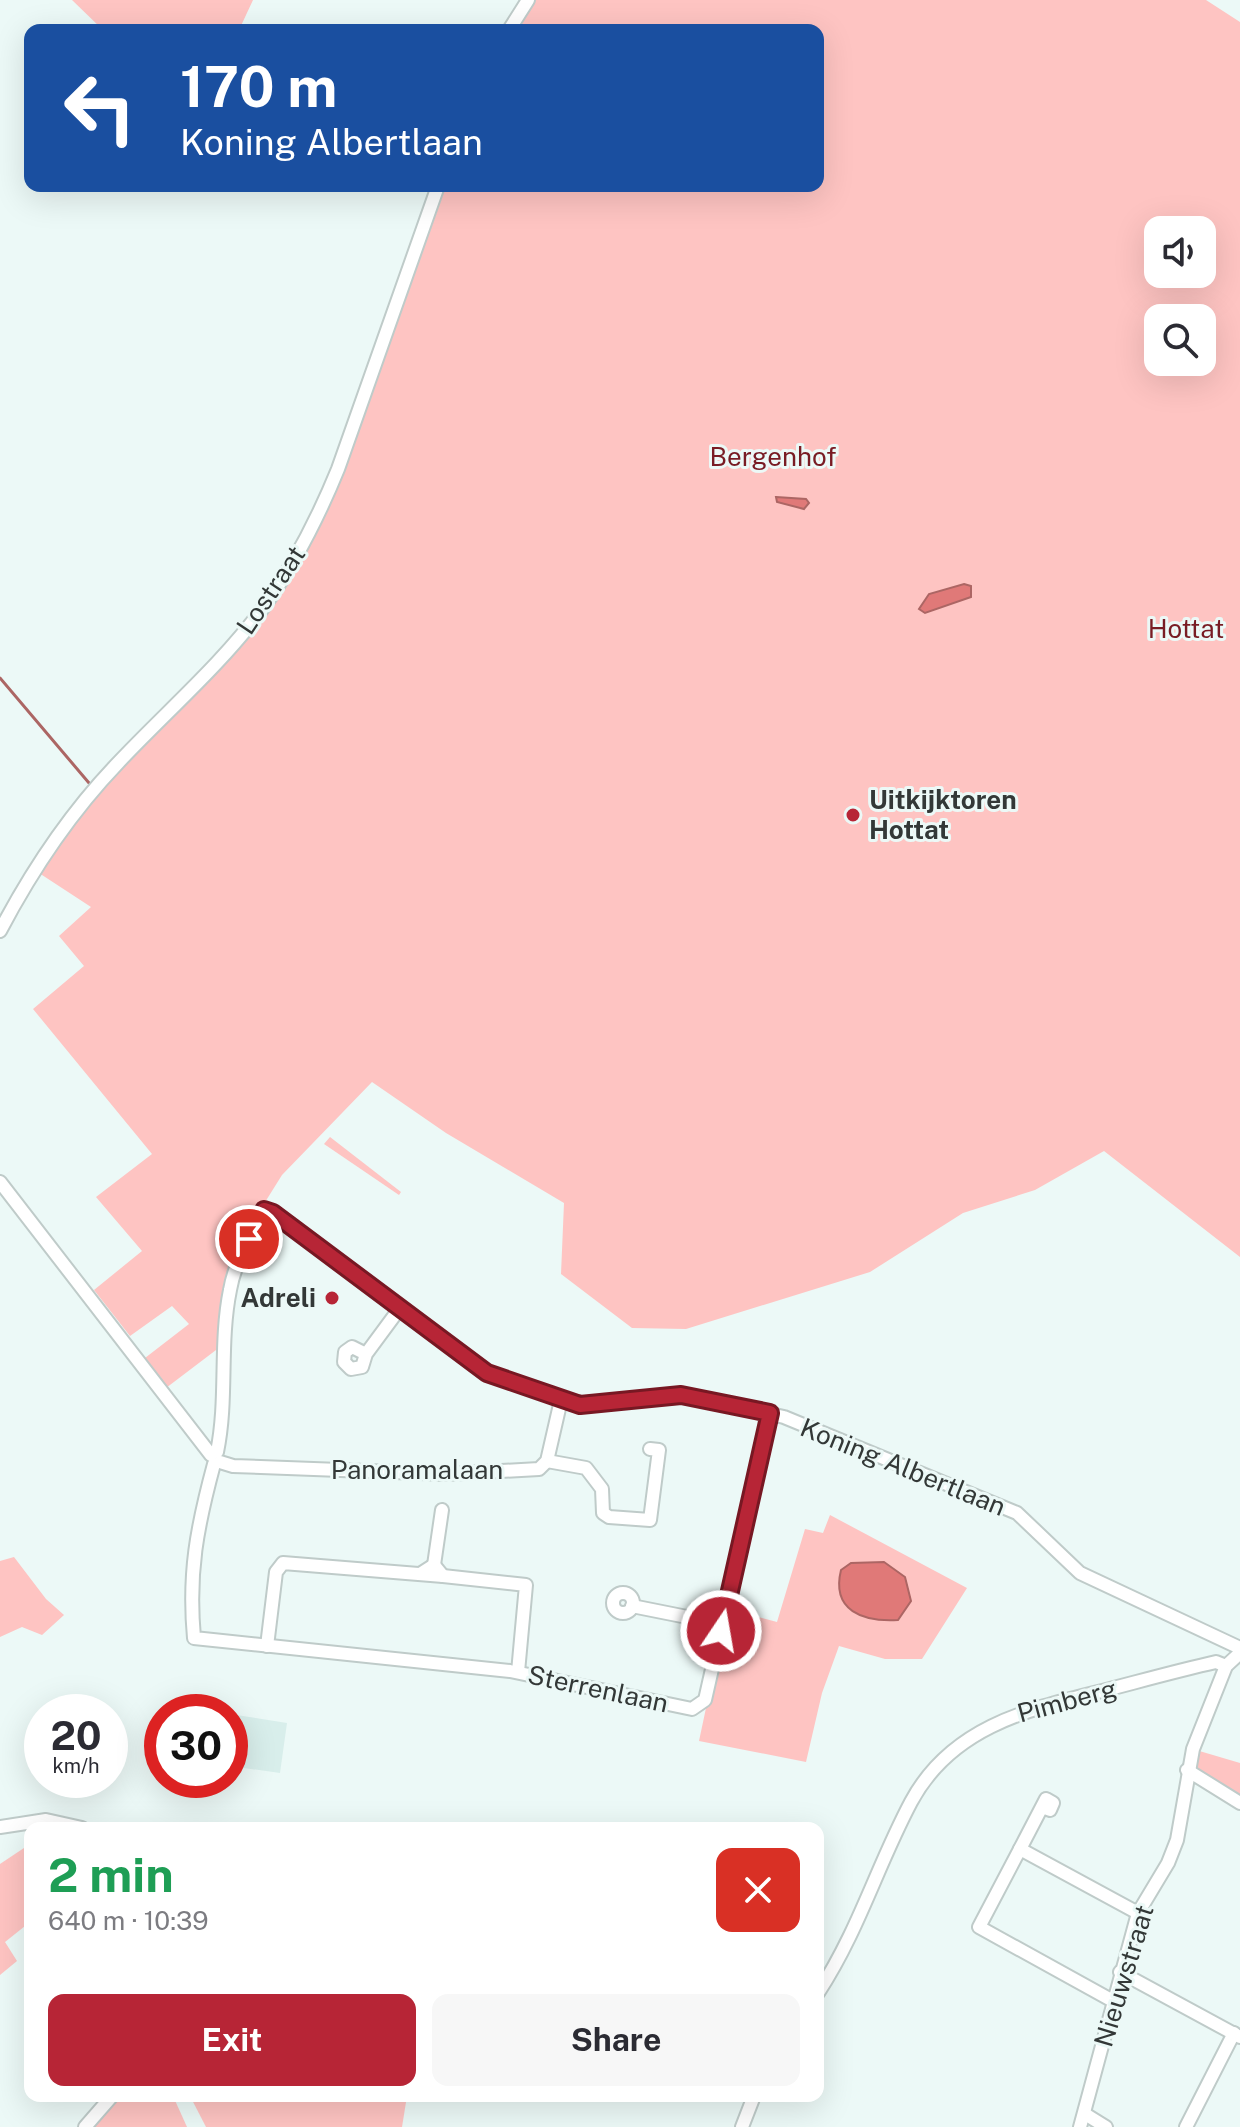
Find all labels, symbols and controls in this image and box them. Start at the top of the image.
text: 170 m [180,54,337,120]
icon: left [48,56,152,160]
text: Koning Albertlaan [180,121,483,163]
map controls [1144,216,1216,376]
button: sound [1144,216,1216,288]
button: search [1144,304,1216,376]
park label: Bergenhof [710,441,836,472]
street label: Lostraat [230,540,311,640]
park label: Hottat [1148,613,1224,644]
place label: Uitkijktoren Hottat [869,784,1017,845]
marker: Uitkijktoren Hottat [844,806,862,824]
pin [215,1205,283,1273]
icon: arrive [227,1217,271,1261]
place label: Adreli [241,1282,316,1313]
marker: Adreli [323,1289,341,1307]
street label: Koning Albertlaan [796,1411,1010,1522]
street label: Panoramalaan [331,1454,503,1485]
position arrow [679,1589,763,1673]
street label: Sterrenlaan [525,1659,671,1719]
street label: Pimberg [1014,1672,1120,1729]
speed limit sign: 30 [144,1694,248,1798]
text: 20 [50,1712,102,1759]
text: km/h [52,1754,100,1778]
text: 2 min [48,1846,174,1903]
button: close [716,1848,800,1932]
street label: Nieuwstraat [1087,1901,1160,2051]
text: 640 m · 10:39 [48,1905,208,1936]
button: Exit [48,1994,416,2086]
button: Share [432,1994,800,2086]

